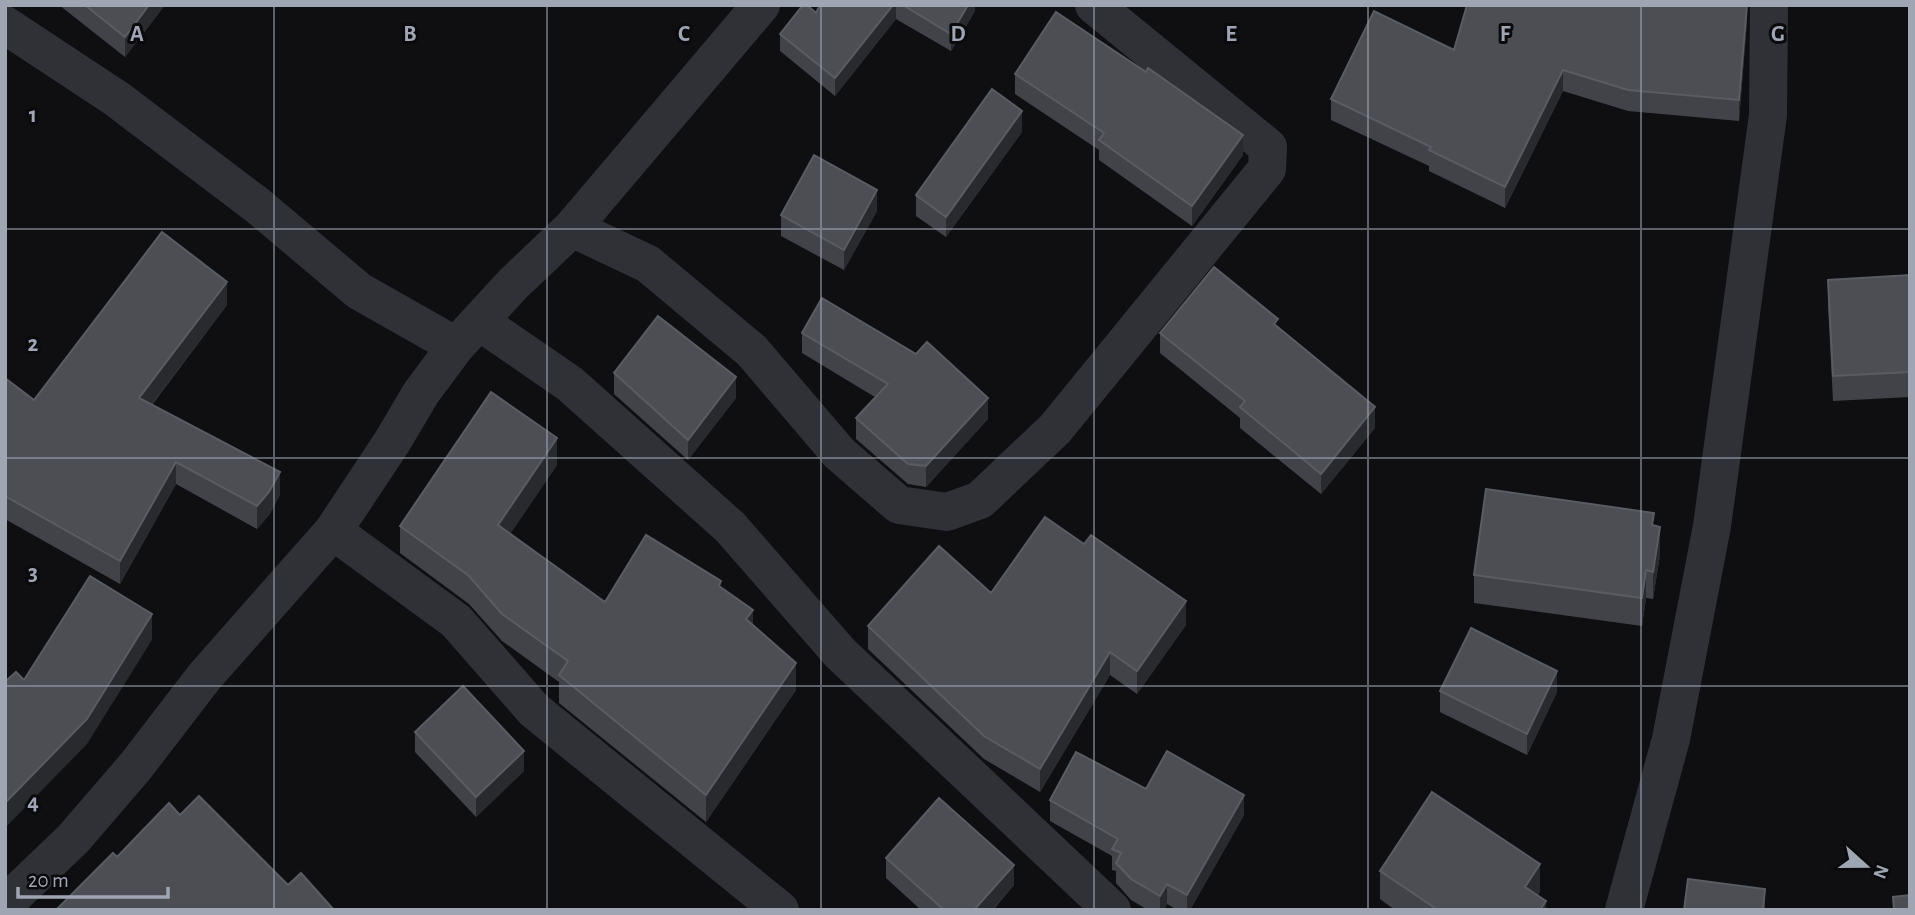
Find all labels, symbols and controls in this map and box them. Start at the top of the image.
text: A [130,23,144,46]
text: B [403,23,417,46]
text: C [678,23,690,46]
text: D [950,23,966,46]
text: E [1225,23,1237,46]
text: F [1500,23,1511,46]
text: G [1771,23,1785,46]
text: 1 [29,104,37,127]
text: 2 [28,333,39,356]
text: 3 [28,562,38,585]
text: 4 [27,791,39,814]
north arrow [1831,831,1901,901]
scale bar [18,856,168,900]
text: N [1869,862,1892,881]
text: 20 m [28,870,69,891]

